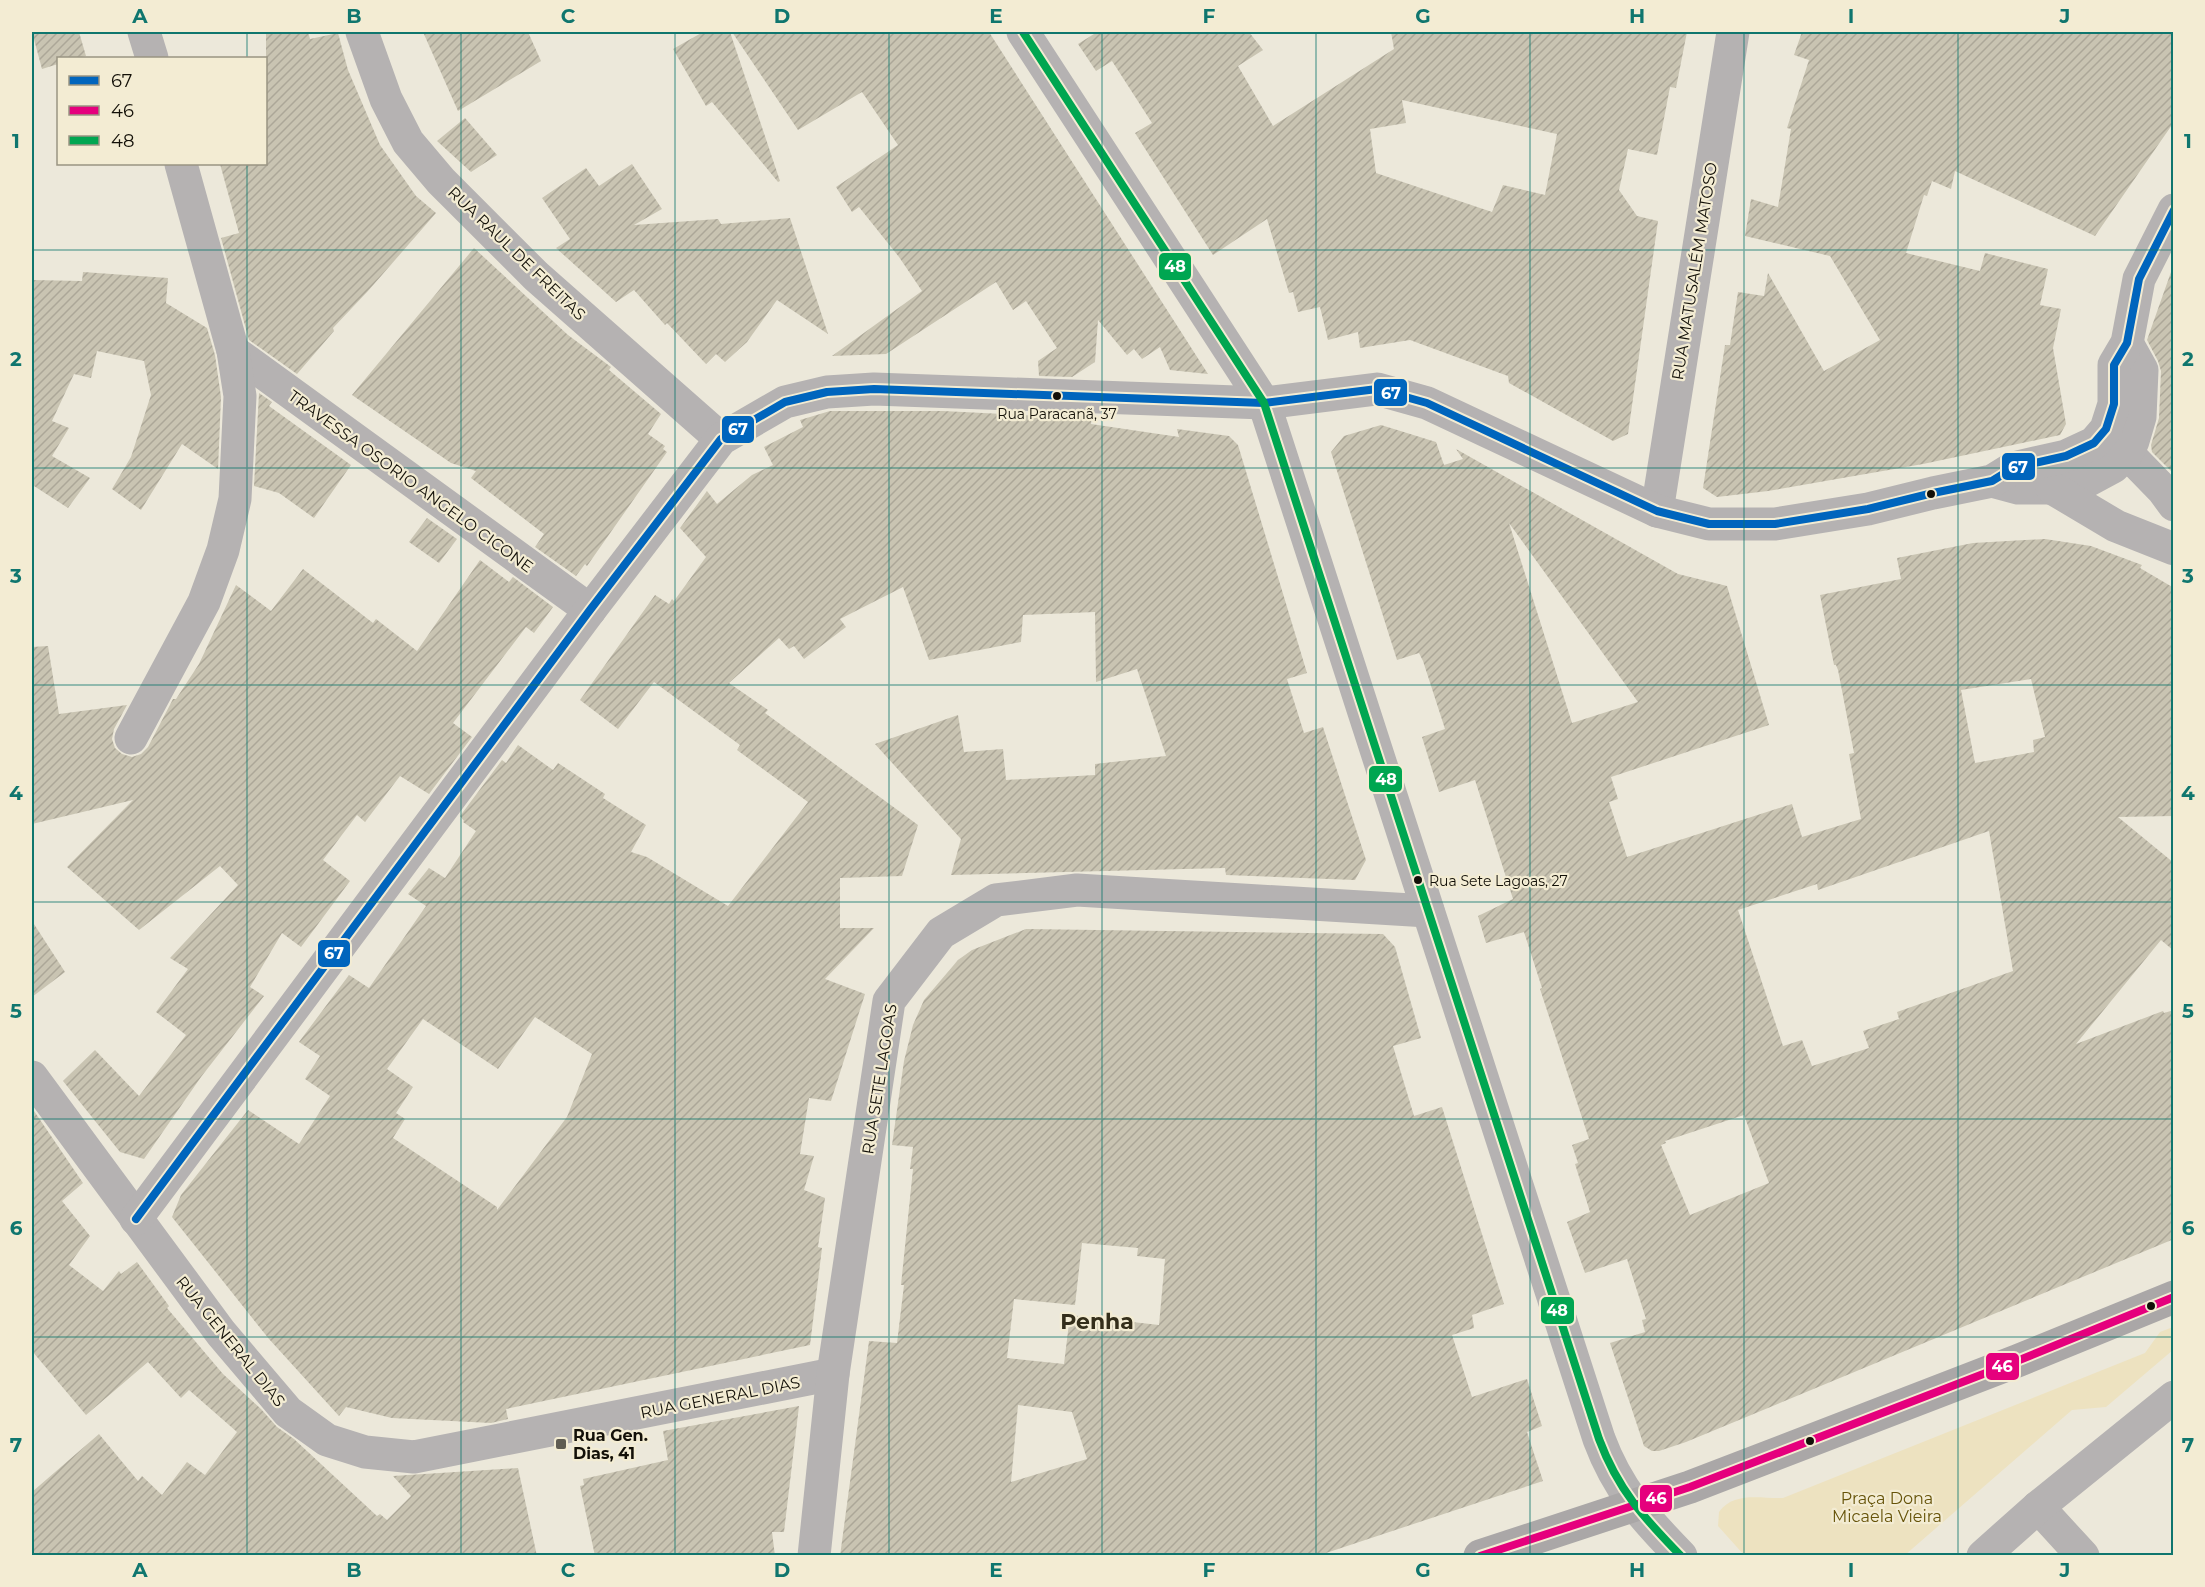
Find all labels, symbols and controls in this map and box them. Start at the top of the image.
text: A [131,4,148,28]
text: B [346,4,362,28]
text: C [561,4,576,28]
text: D [774,4,790,28]
text: E [989,4,1003,28]
text: F [1203,4,1216,28]
text: G [1415,4,1431,28]
text: H [1629,4,1645,28]
text: I [1848,4,1854,28]
text: J [2059,4,2070,28]
legend [57,57,267,165]
text: 67 [111,70,132,92]
text: 46 [111,100,134,122]
text: 1 [12,129,20,153]
text: 1 [2184,129,2192,153]
text: 48 [111,130,135,152]
street label: RUA MATUSALÉM MATOSO [1668,161,1721,381]
street label: RUA RAUL DE FREITAS [444,183,590,324]
line badge: 48 [1158,252,1192,281]
text: 48 [1164,257,1186,276]
text: 2 [10,347,22,371]
text: 2 [2182,347,2194,371]
line badge: 67 [1373,378,1408,407]
text: 67 [1381,384,1401,403]
street label: TRAVESSA OSORIO ANGELO CICONE [285,386,537,577]
marker: Rua Paracanã, 37 [1051,390,1063,402]
place label: Rua Paracanã, 37 [997,405,1117,423]
line badge: 67 [721,415,755,444]
text: 67 [728,420,748,439]
line badge: 67 [2001,452,2036,481]
text: 67 [2008,458,2028,477]
unlabelled marker [1925,488,1937,500]
text: 3 [9,564,22,588]
text: 3 [2181,564,2194,588]
line badge: 48 [1368,765,1403,793]
text: 48 [1375,770,1397,789]
text: 4 [9,781,23,805]
text: 4 [2181,781,2195,805]
place label: Rua Sete Lagoas, 27 [1429,872,1568,890]
marker: Rua Sete Lagoas, 27 [1412,874,1424,886]
line badge: 67 [317,939,351,968]
text: 67 [324,944,344,963]
text: 5 [10,999,22,1023]
text: 5 [2182,999,2194,1023]
street label: RUA SETE LAGOAS [858,1002,901,1156]
text: 6 [10,1216,23,1240]
text: 6 [2182,1216,2195,1240]
street label: RUA GENERAL DIAS [172,1272,289,1411]
line badge: 48 [1540,1296,1575,1325]
unlabelled marker [2145,1300,2157,1312]
text: 48 [1546,1301,1568,1320]
district label: Penha [1060,1308,1134,1335]
line badge: 46 [1985,1352,2020,1381]
text: 46 [1991,1357,2013,1376]
street label: RUA GENERAL DIAS [639,1373,802,1422]
place label: Rua Gen. Dias, 41 [573,1426,648,1463]
text: 7 [10,1433,22,1457]
text: 7 [2182,1433,2194,1457]
unlabelled marker [1804,1435,1816,1447]
marker: Rua Gen. Dias, 41 [554,1437,568,1451]
line badge: 46 [1639,1484,1673,1513]
text: 46 [1645,1489,1667,1508]
park label: Praça Dona Micaela Vieira [1832,1489,1942,1526]
text: A [131,1558,148,1582]
text: B [346,1558,362,1582]
text: C [561,1558,576,1582]
text: D [774,1558,790,1582]
text: E [989,1558,1003,1582]
text: F [1203,1558,1216,1582]
text: G [1415,1558,1431,1582]
text: H [1629,1558,1645,1582]
text: I [1848,1558,1854,1582]
text: J [2059,1558,2070,1582]

